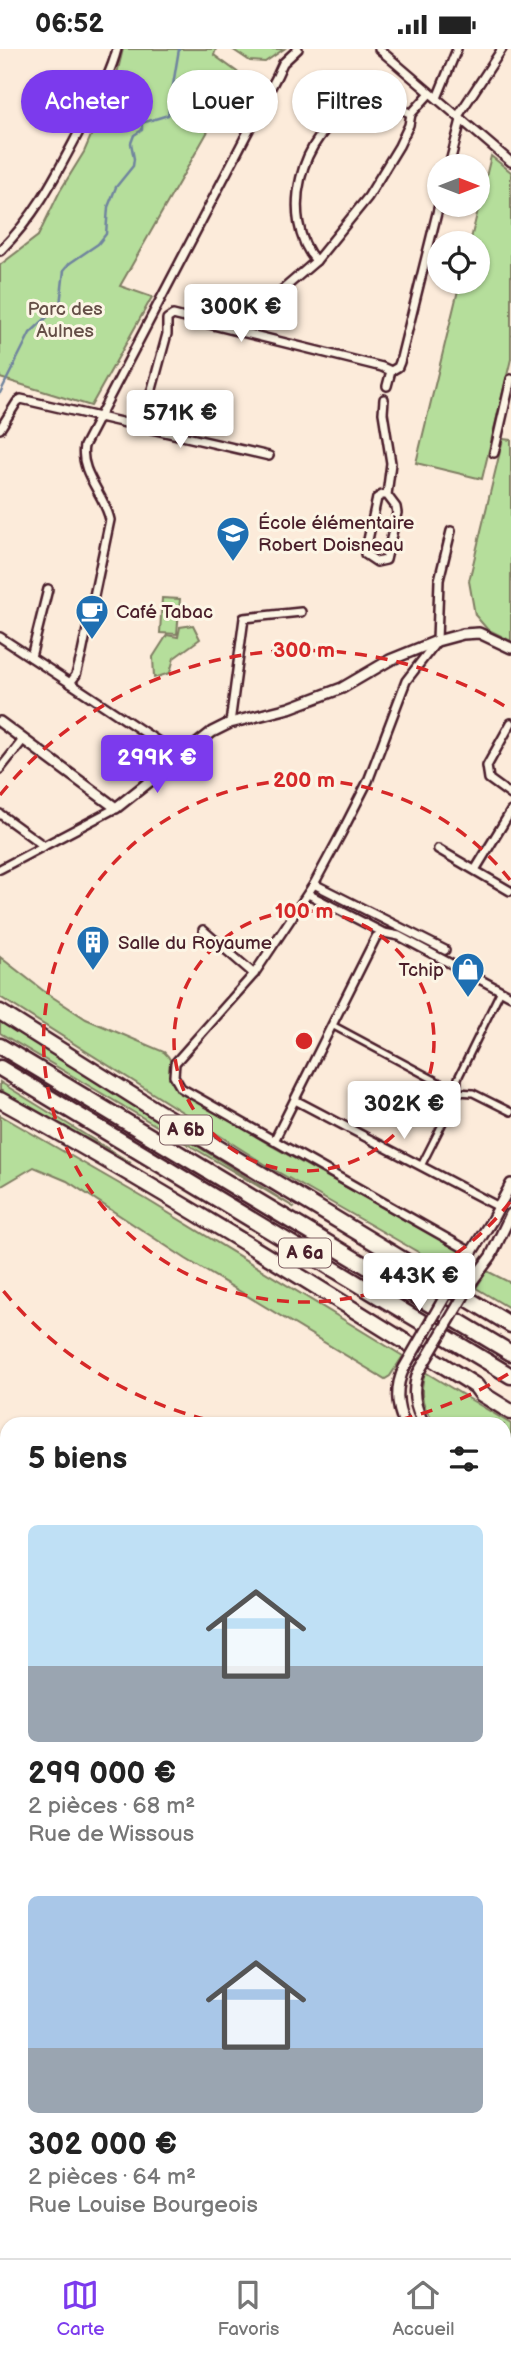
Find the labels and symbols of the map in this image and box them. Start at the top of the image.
north arrow [427,154,490,217]
pin: 300K € [184,285,298,344]
park label: Parc des Aulnes [27,298,103,343]
pin: 571K € [123,391,237,450]
place label: École élémentaire Robert Doisneau [258,511,414,557]
school or university icon: École élémentaire Robert Doisneau [214,514,252,563]
cafe icon: Café Tabac [73,592,111,641]
place label: Café Tabac [116,601,213,624]
text: 300 m [273,638,335,663]
pin: 299K € [100,735,214,795]
text: 200 m [273,768,335,793]
text: 100 m [275,899,333,924]
building icon: Salle du Royaume [74,923,112,972]
place label: Salle du Royaume [118,932,272,955]
shop icon: Tchip [449,950,487,999]
place label: Tchip [398,959,444,982]
centre of rings [292,1029,316,1053]
pin: 302K € [347,1081,461,1141]
road number: A 6b [160,1115,212,1145]
road number: A 6a [279,1239,331,1267]
pin: 443K € [362,1253,476,1313]

